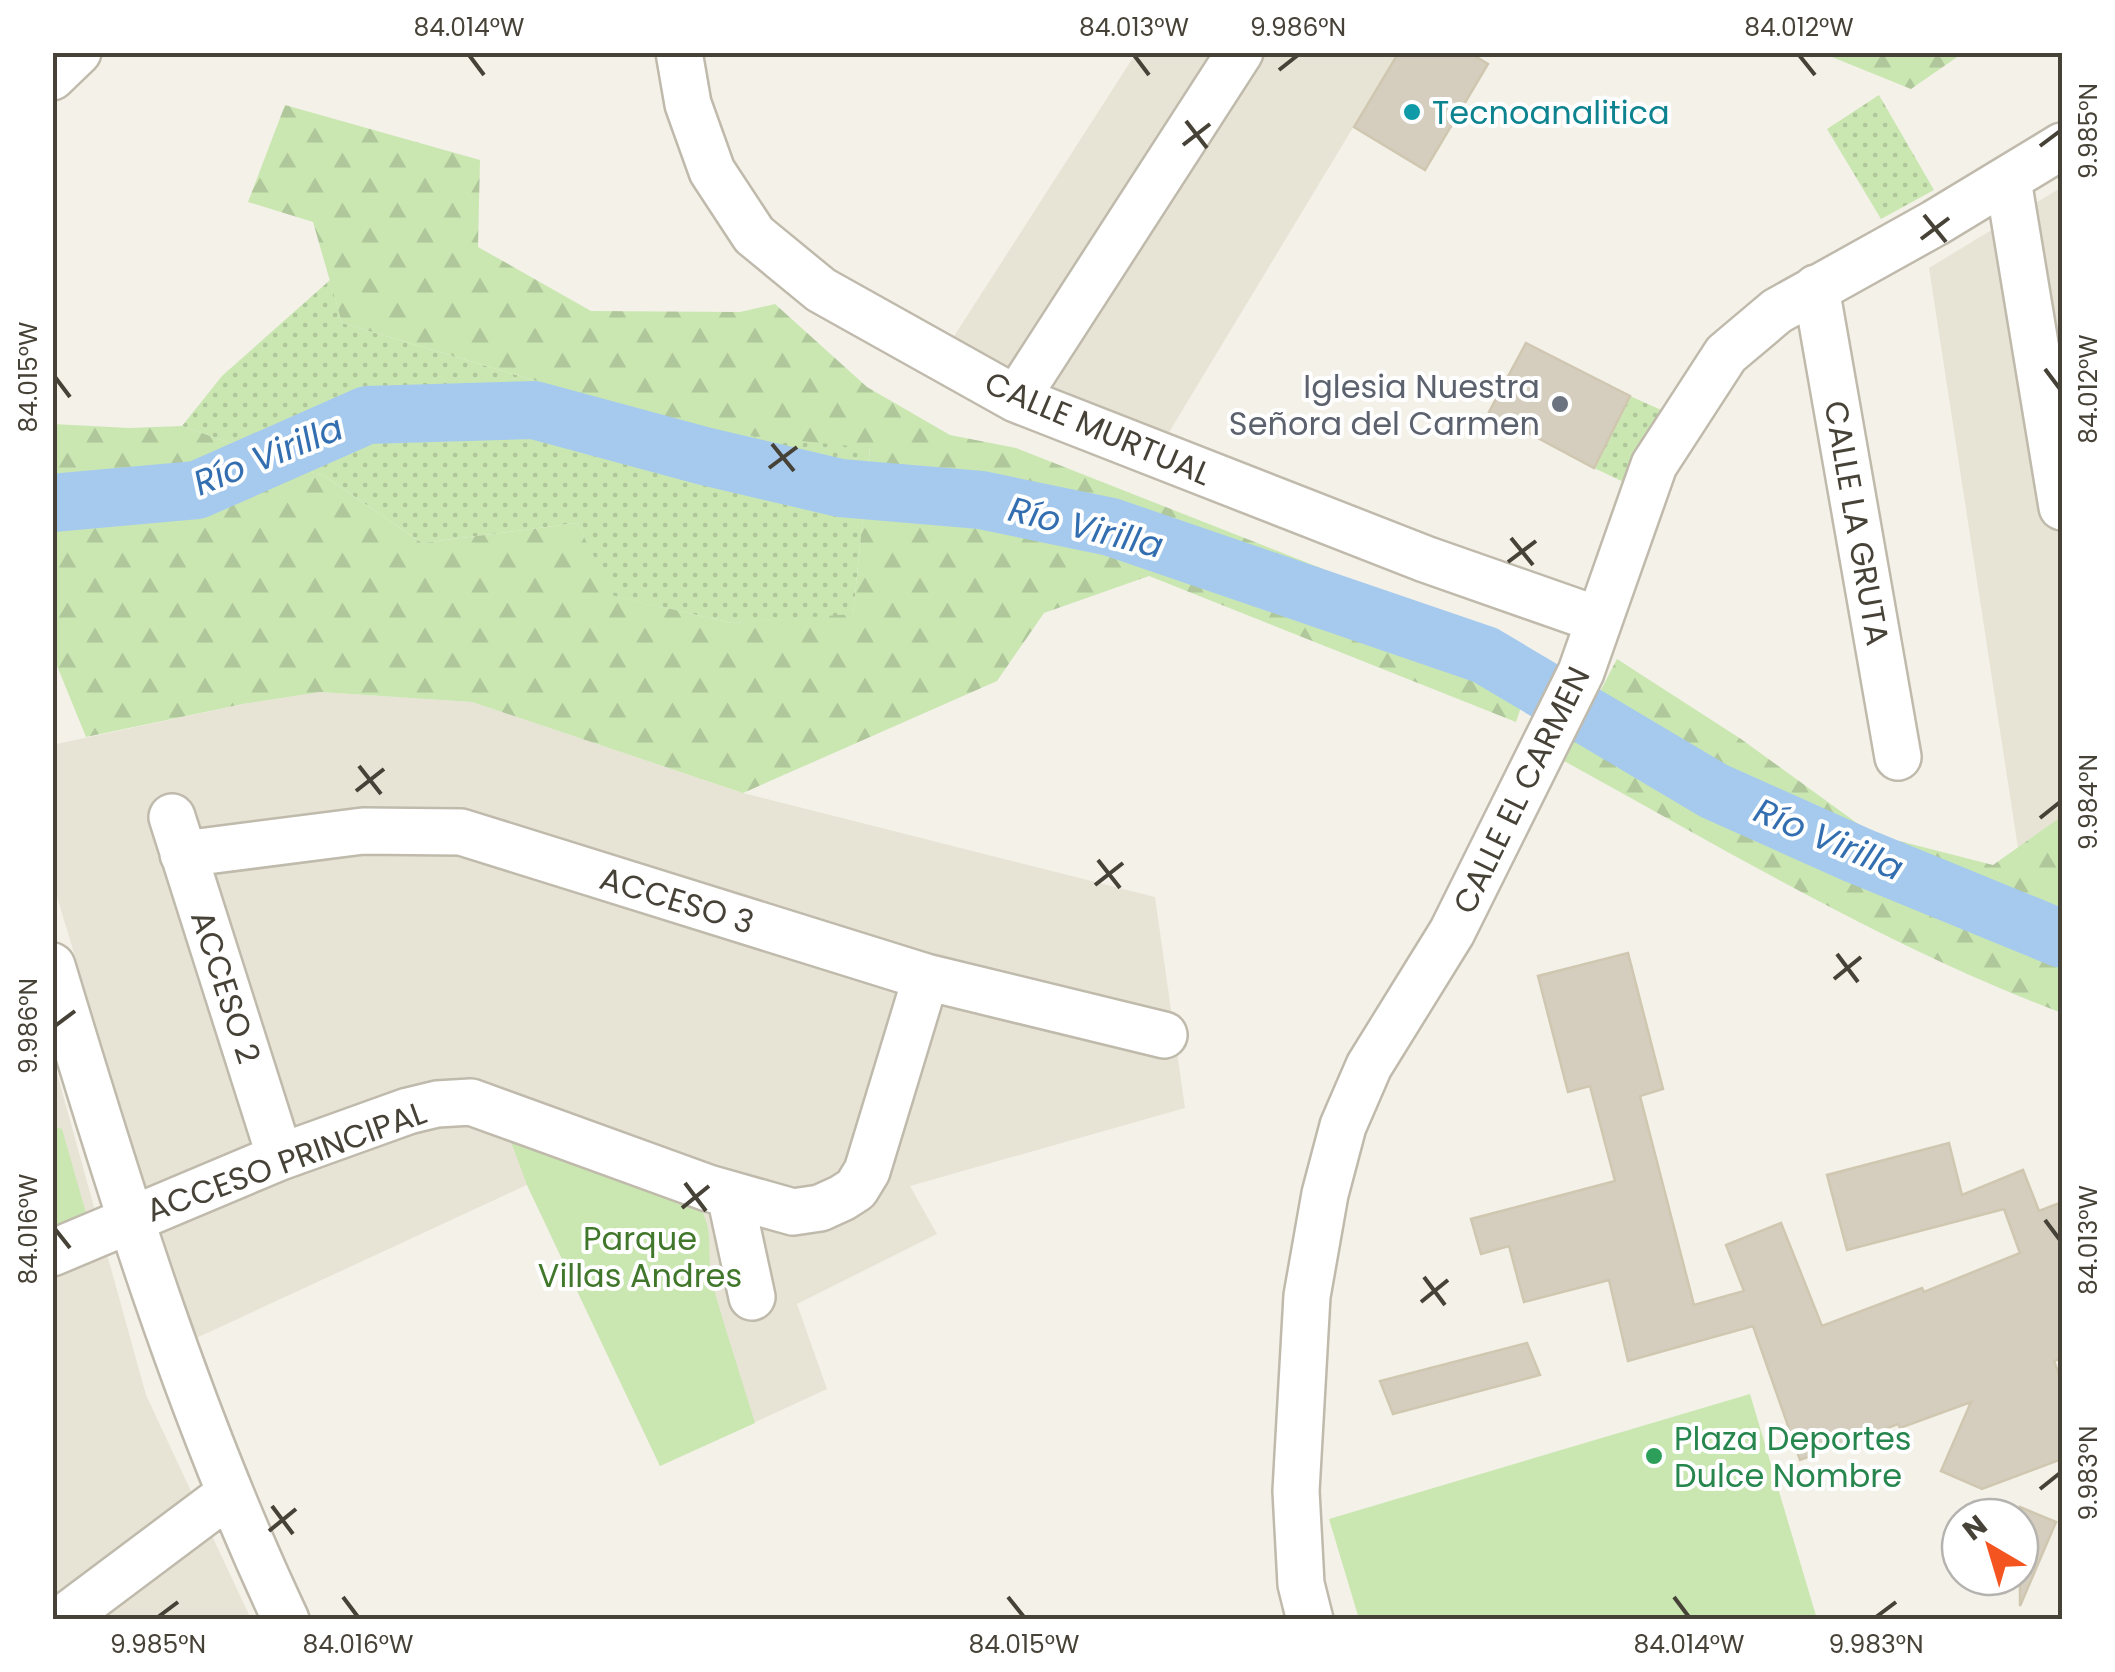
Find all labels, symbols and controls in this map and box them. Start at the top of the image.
text: 84.014°W [414,10,524,45]
text: 84.013°W [1079,10,1189,45]
text: 9.986°N [1250,10,1346,45]
text: 84.012°W [1744,10,1854,45]
text: 9.985°N [2071,83,2106,179]
place label: Tecnoanalitica [1432,90,1670,135]
marker: Tecnoanalitica [1401,101,1423,123]
text: 84.015°W [11,322,46,432]
text: 84.012°W [2071,334,2106,444]
street label: CALLE MURTUAL [978,360,1218,496]
place label: Iglesia Nuestra Señora del Carmen [1229,364,1540,446]
marker: Iglesia Nuestra Señora del Carmen [1549,393,1571,415]
street label: CALLE LA GRUTA [1813,397,1901,649]
water label: Río Virilla [186,403,350,507]
water label: Río Virilla [1004,484,1168,570]
street label: CALLE EL CARMEN [1442,659,1600,921]
text: 9.984°N [2071,754,2106,850]
water label: Río Virilla [1747,786,1911,892]
street label: ACCESO 3 [595,855,759,945]
street label: ACCESO 2 [180,905,272,1069]
text: 9.986°N [11,978,46,1074]
street label: ACCESO PRINCIPAL [140,1089,432,1233]
text: 84.016°W [11,1174,46,1284]
text: 84.013°W [2071,1185,2106,1295]
park label: Parque Villas Andres [538,1216,742,1298]
place label: Plaza Deportes Dulce Nombre [1674,1416,1911,1498]
text: 9.983°N [2071,1425,2106,1521]
marker: Plaza Deportes Dulce Nombre [1643,1445,1665,1467]
north arrow [1940,1497,2040,1597]
text: N [1955,1506,1995,1550]
text: 9.985°N [110,1627,206,1662]
text: 84.016°W [303,1627,413,1662]
text: 84.015°W [969,1627,1079,1662]
text: 84.014°W [1634,1627,1744,1662]
text: 9.983°N [1828,1627,1924,1662]

